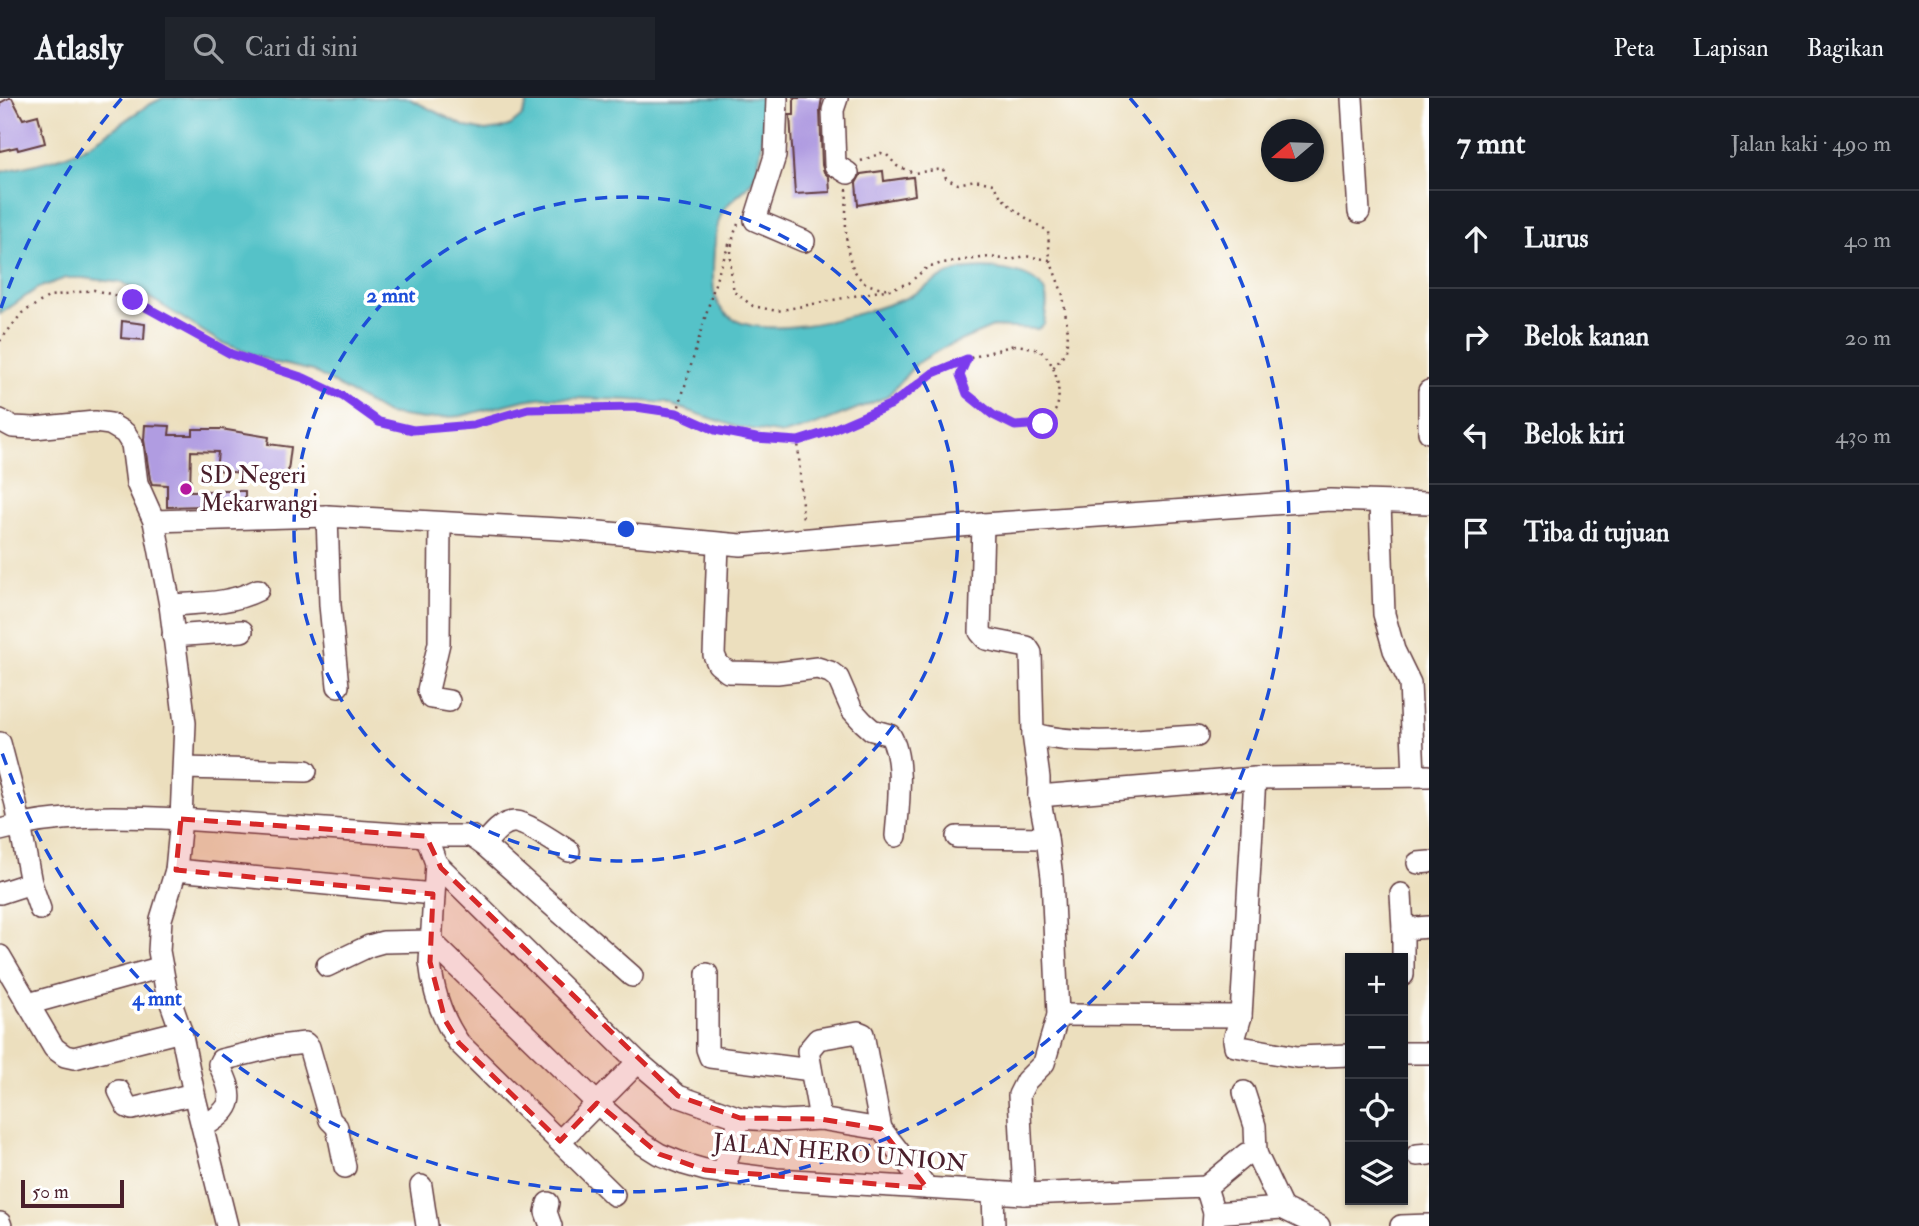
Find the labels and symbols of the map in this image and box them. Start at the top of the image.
north arrow [1261,119,1324,182]
text: 2 mnt [367,282,416,309]
route end [117,284,148,315]
route start [1027,408,1058,439]
place label: SD Negeri Mekarwangi [200,460,318,519]
marker: SD Negeri Mekarwangi [178,481,194,497]
centre of rings [614,517,638,541]
text: 4 mnt [131,985,182,1012]
street label: JALAN HERO UNION [711,1126,969,1180]
scale bar [21,1177,124,1209]

